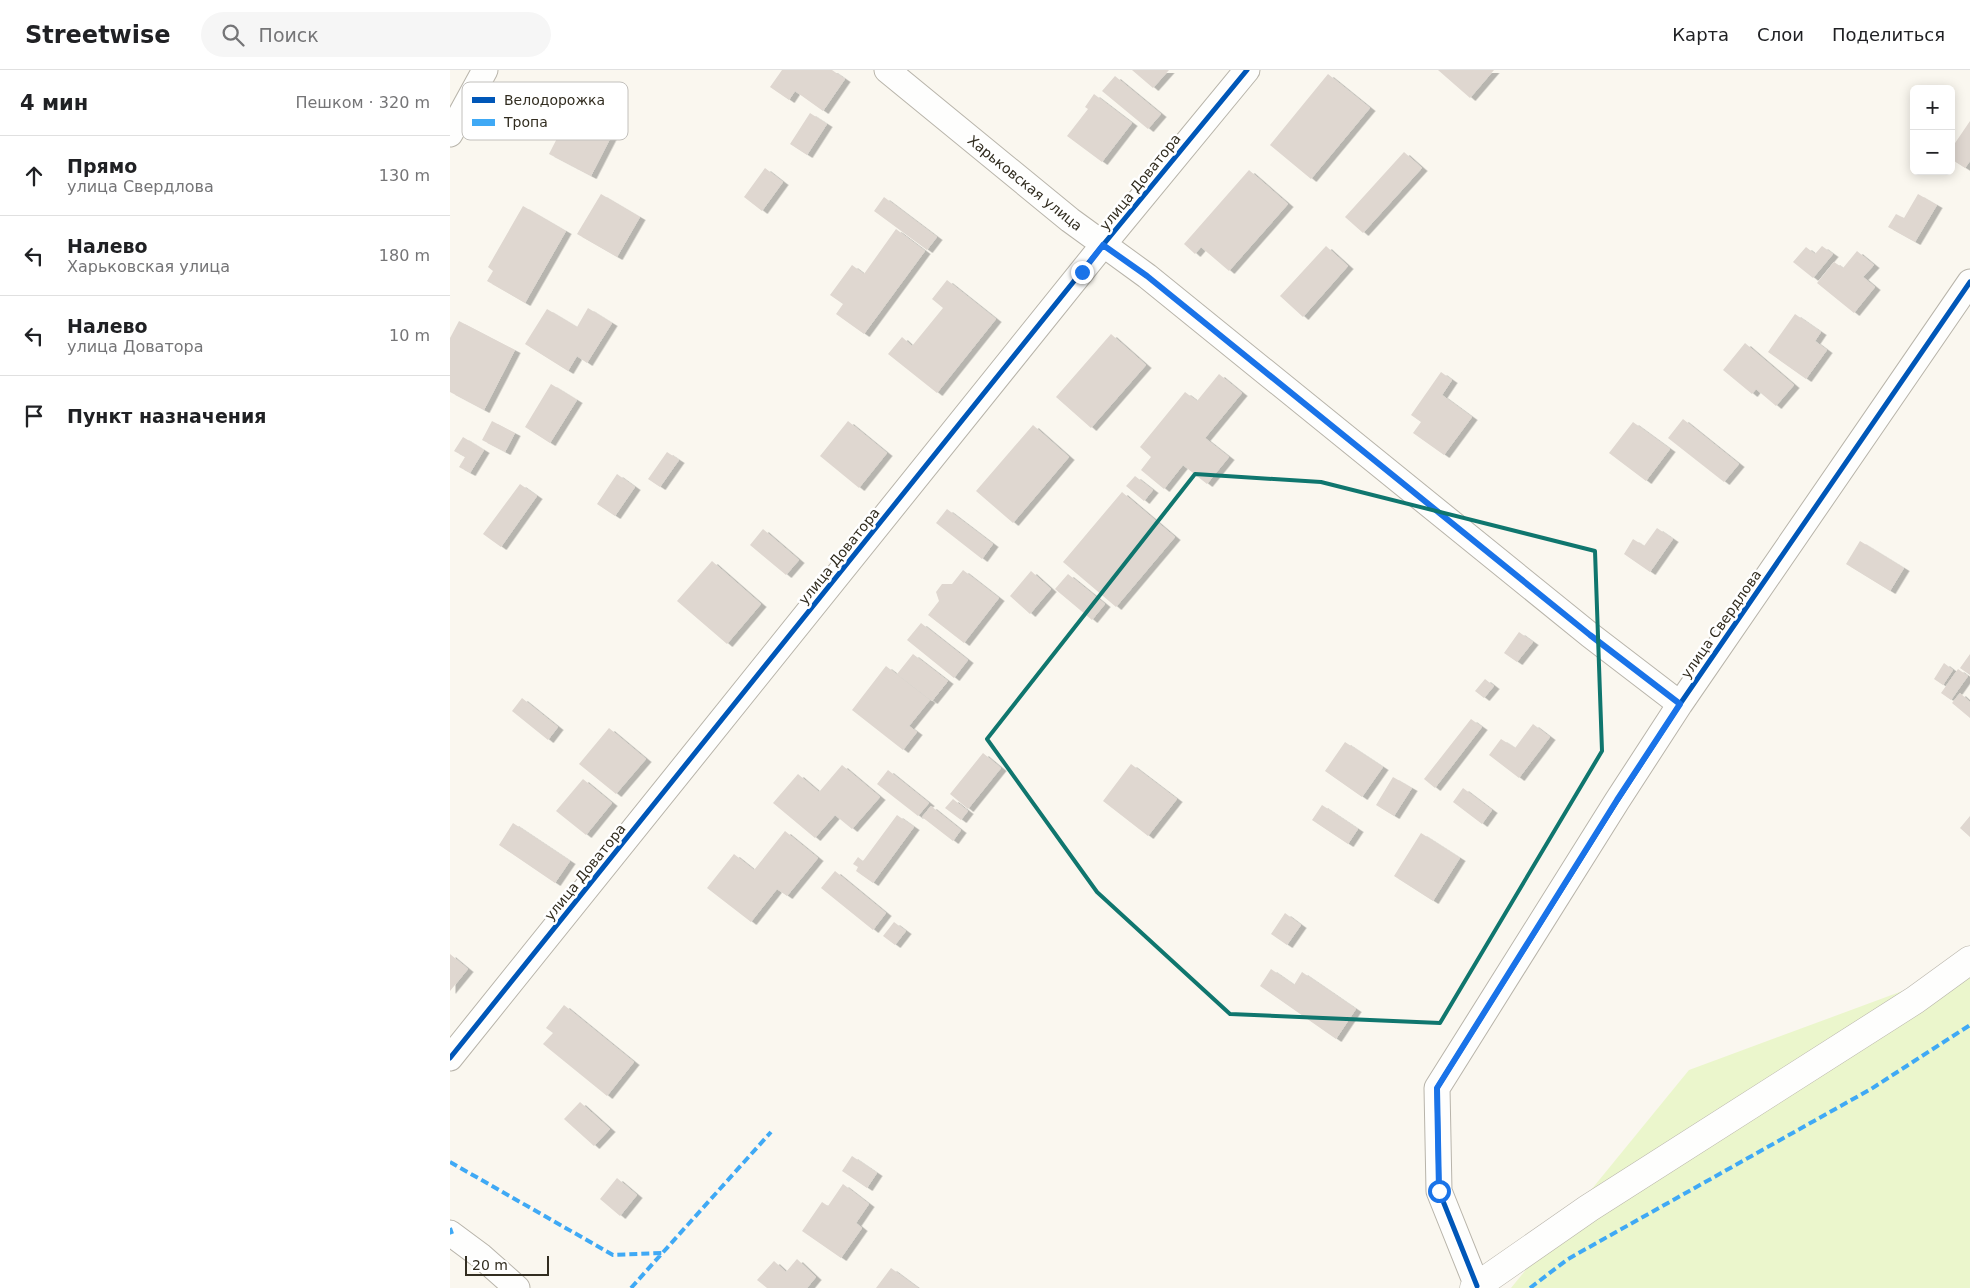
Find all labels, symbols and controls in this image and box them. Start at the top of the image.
search box [201,12,551,57]
text: Streetwise [25,21,171,49]
icon: search [219,21,247,49]
text: Поиск [259,24,319,46]
text: Карта [1672,24,1729,45]
text: Слои [1757,24,1804,45]
text: Поделиться [1832,24,1945,45]
legend [462,82,628,140]
map controls [1910,85,1955,175]
button: + [1910,85,1955,130]
text: 4 мин [20,91,88,115]
text: Велодорожка [504,92,605,108]
text: Пешком · 320 m [295,93,430,112]
text: Тропа [503,114,548,130]
button: − [1910,130,1955,175]
street label: улица Доватора [1096,131,1184,233]
street label: Харьковская улица [965,132,1085,234]
text: Прямо [67,155,137,177]
icon: ahead [20,162,48,190]
text: 130 m [379,166,430,185]
text: улица Свердлова [67,177,214,196]
text: Налево [67,235,148,257]
icon: left [20,242,48,270]
text: 180 m [379,246,430,265]
text: Харьковская улица [67,257,230,276]
route end [1071,261,1094,284]
text: Налево [67,315,148,337]
icon: left [20,322,48,350]
text: 10 m [389,326,430,345]
text: улица Доватора [67,337,203,356]
icon: arrive [20,402,48,430]
text: Пункт назначения [67,405,266,427]
street label: улица Доватора [795,505,883,607]
street label: улица Свердлова [1678,567,1764,681]
street label: улица Доватора [541,821,629,923]
route start [1428,1180,1451,1203]
scale bar [465,1253,549,1276]
text: 20 m [472,1257,508,1273]

